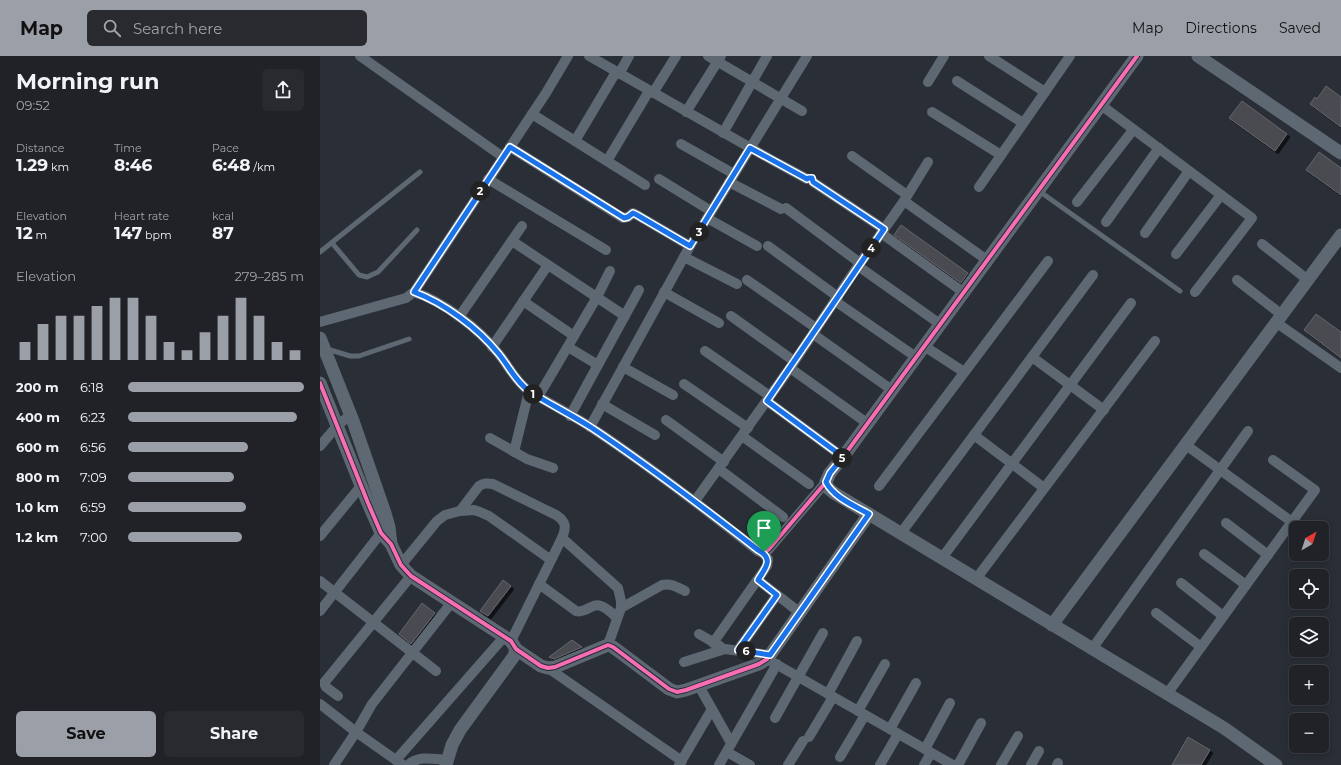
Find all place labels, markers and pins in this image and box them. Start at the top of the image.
pin: 2 [470,181,490,201]
pin: 3 [689,222,709,242]
pin: 4 [861,238,881,258]
pin: 1 [523,384,543,404]
pin: 5 [832,448,852,468]
pin [747,511,781,552]
pin: 6 [736,641,756,661]

